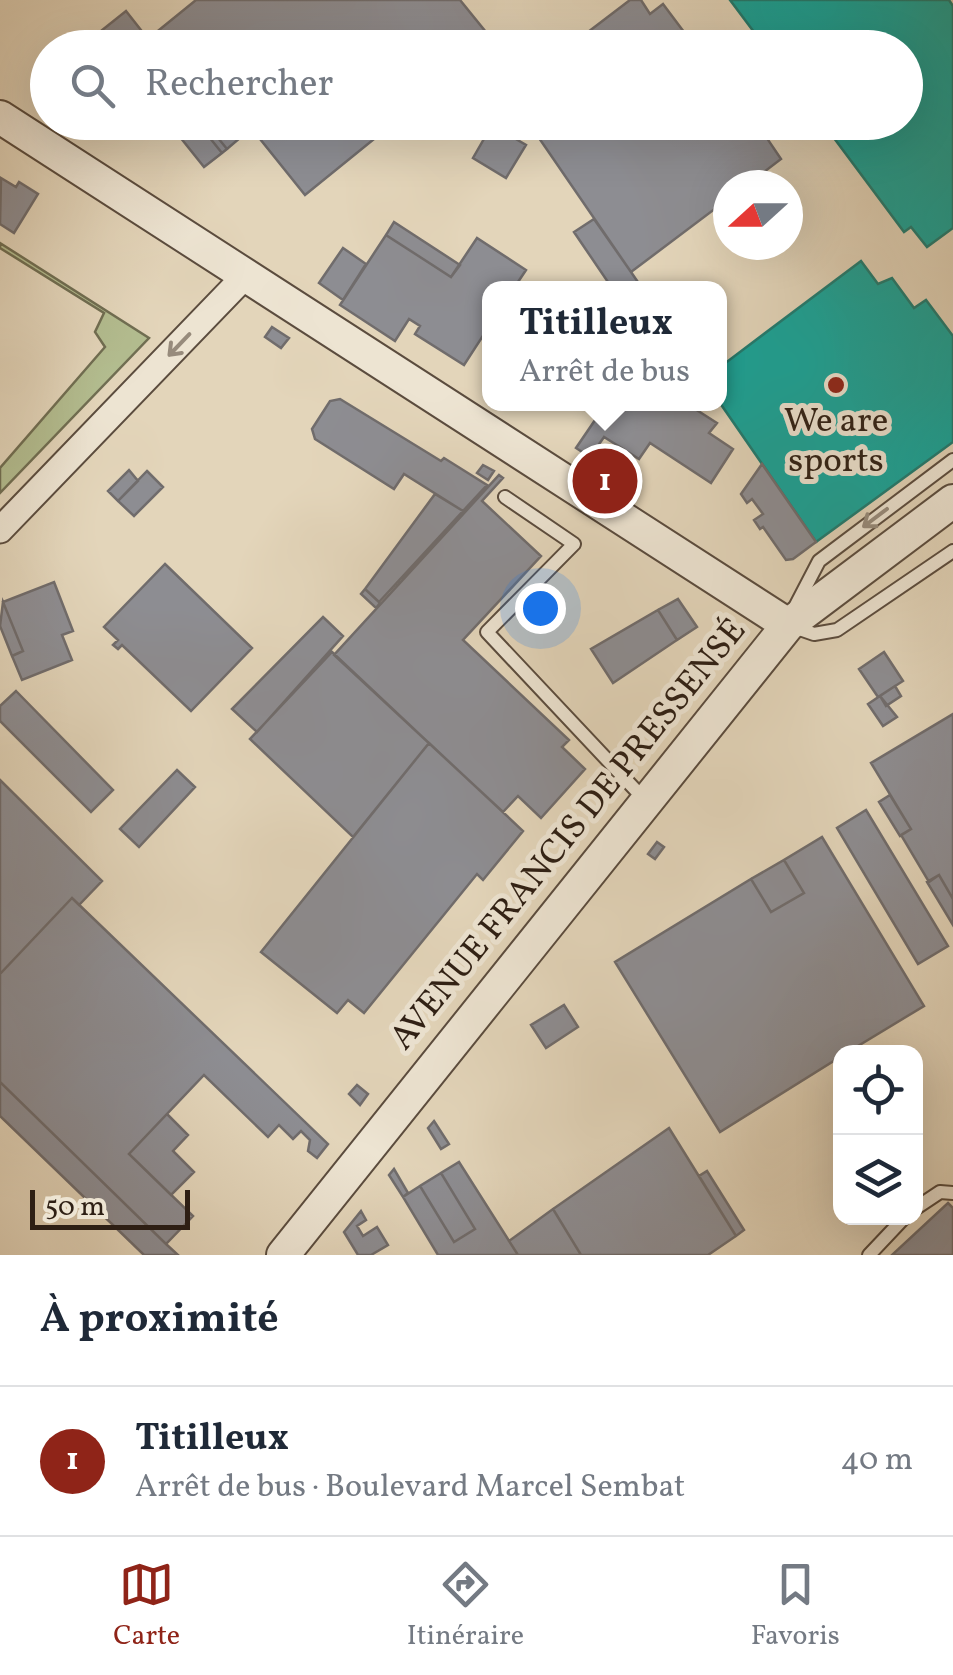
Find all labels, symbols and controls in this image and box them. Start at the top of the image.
search box [30,30,923,140]
icon: search [65,58,120,113]
text: Rechercher [145,59,333,112]
north arrow [713,170,803,260]
popup [482,281,727,411]
text: Titilleux [519,298,673,351]
one-way arrow [167,333,191,357]
text: Arrêt de bus [519,351,690,395]
marker: We are sports [825,374,847,396]
place label: We are sports [784,398,888,486]
pin: 1 [572,444,638,518]
one-way arrow [862,508,889,529]
your location [515,583,566,634]
street label: AVENUE FRANCIS DE PRESSENSÉ [380,609,758,1061]
map controls [833,1045,923,1225]
button: locate [833,1045,923,1135]
button: layers [833,1135,923,1225]
scale bar [30,1185,190,1230]
text: 50 m [45,1188,105,1227]
text: À proximité [40,1291,279,1350]
text: Titilleux [135,1413,289,1466]
text: 1 [66,1439,79,1483]
text: 40 m [841,1439,913,1483]
text: Arrêt de bus · Boulevard Marcel Sembat [135,1466,685,1510]
tab: Carte [113,1557,180,1656]
tab: Itinéraire [407,1557,524,1656]
tab: Favoris [751,1557,840,1656]

